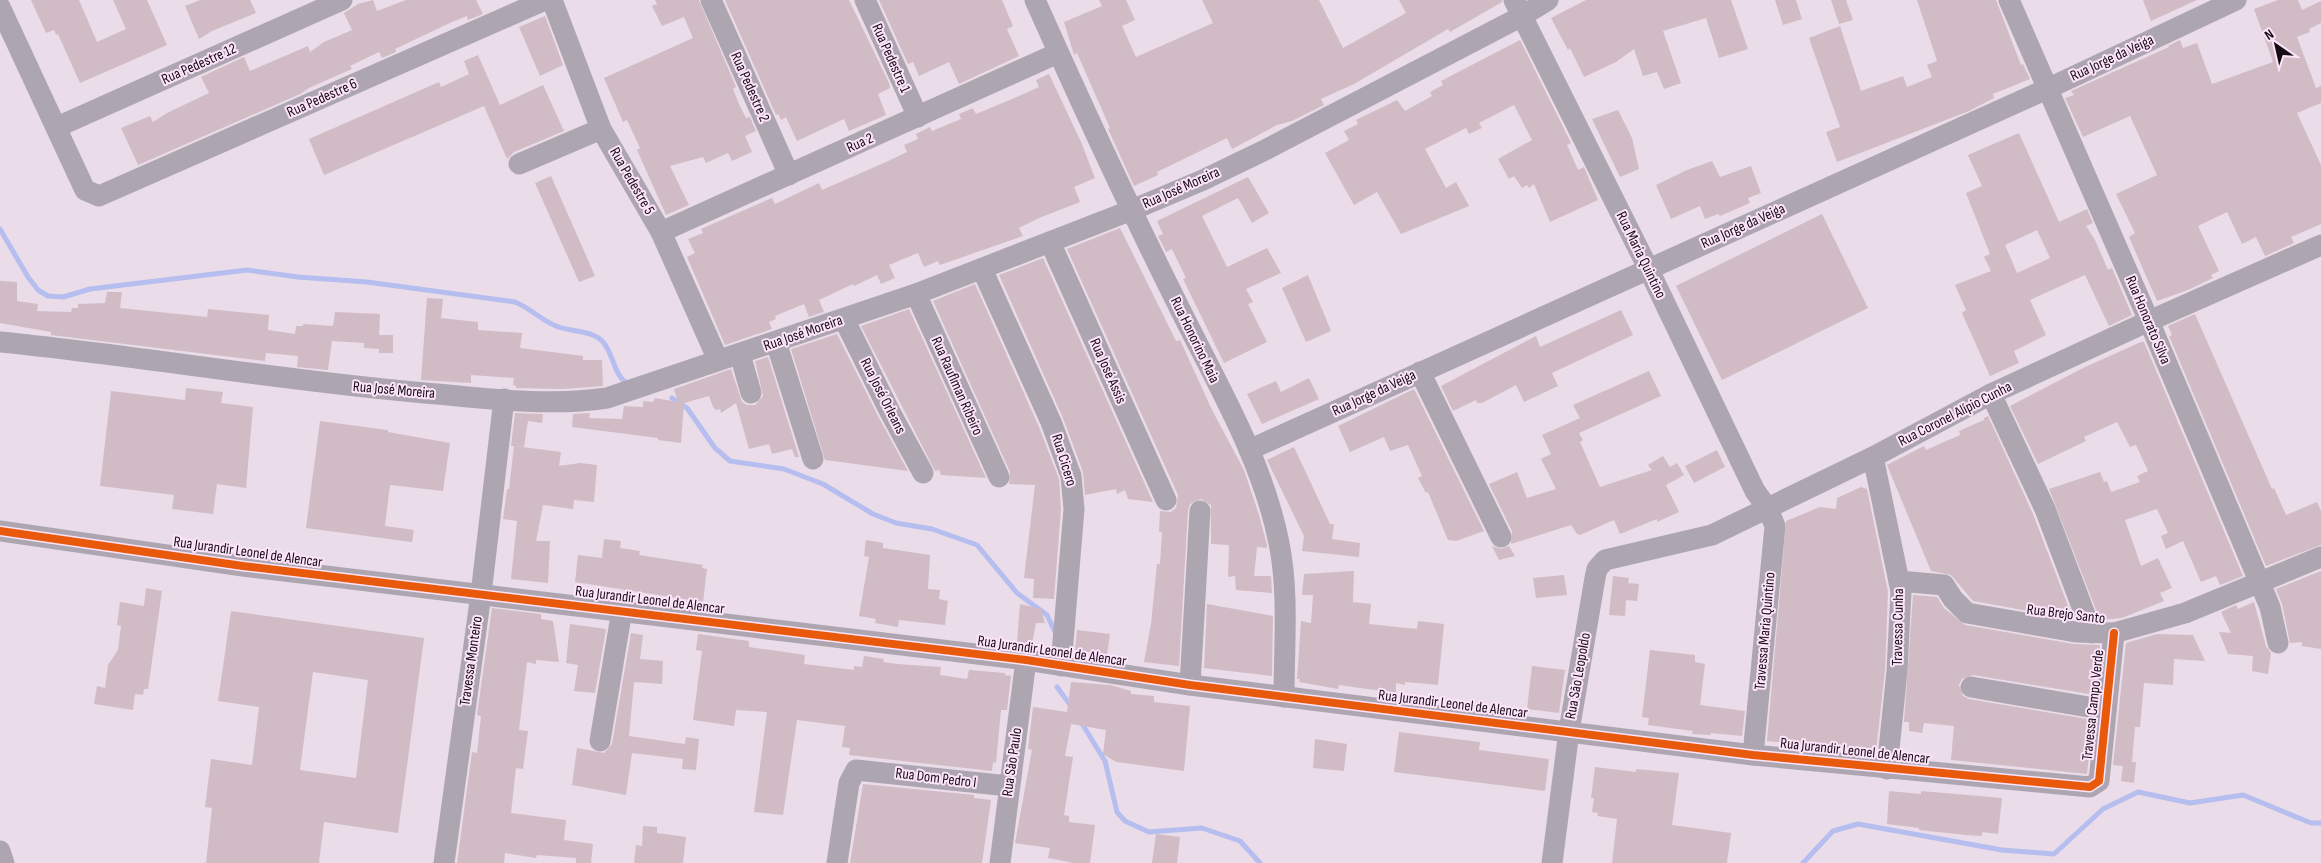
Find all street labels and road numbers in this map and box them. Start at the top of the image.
street label: Rua Pedestre 1 [867,20,915,96]
street label: Rua Jorge da Veiga [2067,30,2157,86]
street label: Rua Pedestre 12 [159,39,239,89]
street label: Rua Pedestre 2 [726,49,774,125]
street label: Rua Pedestre 6 [284,74,360,122]
street label: Rua 2 [844,129,876,157]
street label: Rua Pedestre 5 [605,144,659,218]
street label: Rua José Moreira [1140,162,1223,213]
street label: Rua Jorge da Veiga [1698,199,1788,253]
street label: Rua Maria Quintino [1612,208,1670,302]
street label: Rua Honorato Silva [2121,273,2175,367]
street label: Rua Honorino Maia [1166,294,1224,386]
street label: Rua José Moreira [761,311,845,355]
street label: Rua Rauflman Ribeiro [927,334,987,438]
street label: Rua José Assis [1085,335,1131,407]
street label: Rua José Orleans [856,355,910,437]
street label: Rua Jorge da Veiga [1329,365,1419,421]
street label: Rua José Moreira [352,377,436,403]
street label: Rua Coronel Alípio Cunha [1895,377,2015,451]
street label: Rua Cicero [1047,432,1081,488]
street label: Rua Jurandir Leonel de Alencar [172,532,324,572]
street label: Travessa Maria Quintino [1750,571,1780,691]
street label: Rua Jurandir Leonel de Alencar [574,581,726,619]
street label: Travessa Cunha [1888,588,1908,666]
street label: Rua Brejo Santo [2026,600,2106,628]
street label: Travessa Monteiro [455,615,487,707]
street label: Rua Jurandir Leonel de Alencar [976,631,1128,671]
street label: Rua São Leopoldo [1561,631,1595,721]
street label: Travessa Campo Verde [2078,649,2108,761]
street label: Rua Jurandir Leonel de Alencar [1377,685,1529,723]
street label: Rua São Paulo [998,726,1026,798]
street label: Rua Jurandir Leonel de Alencar [1779,734,1931,768]
street label: Rua Dom Pedro I [894,764,978,792]

